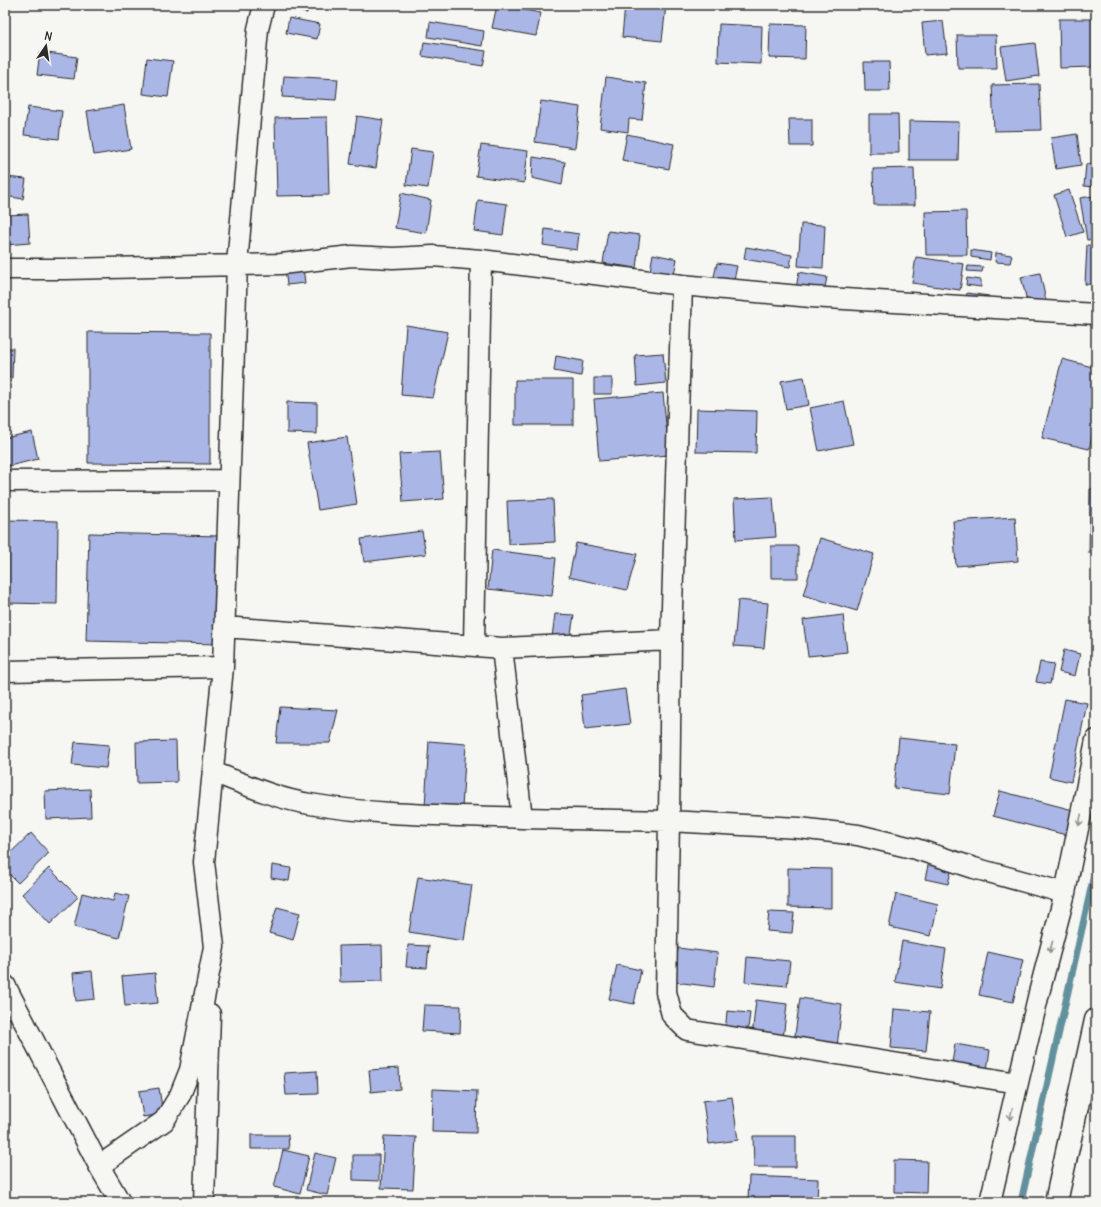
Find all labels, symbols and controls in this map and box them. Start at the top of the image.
north arrow [26,26,66,66]
text: N [43,29,54,44]
one-way arrow [1076,813,1084,826]
one-way arrow [1047,940,1054,953]
one-way arrow [1006,1107,1014,1120]

